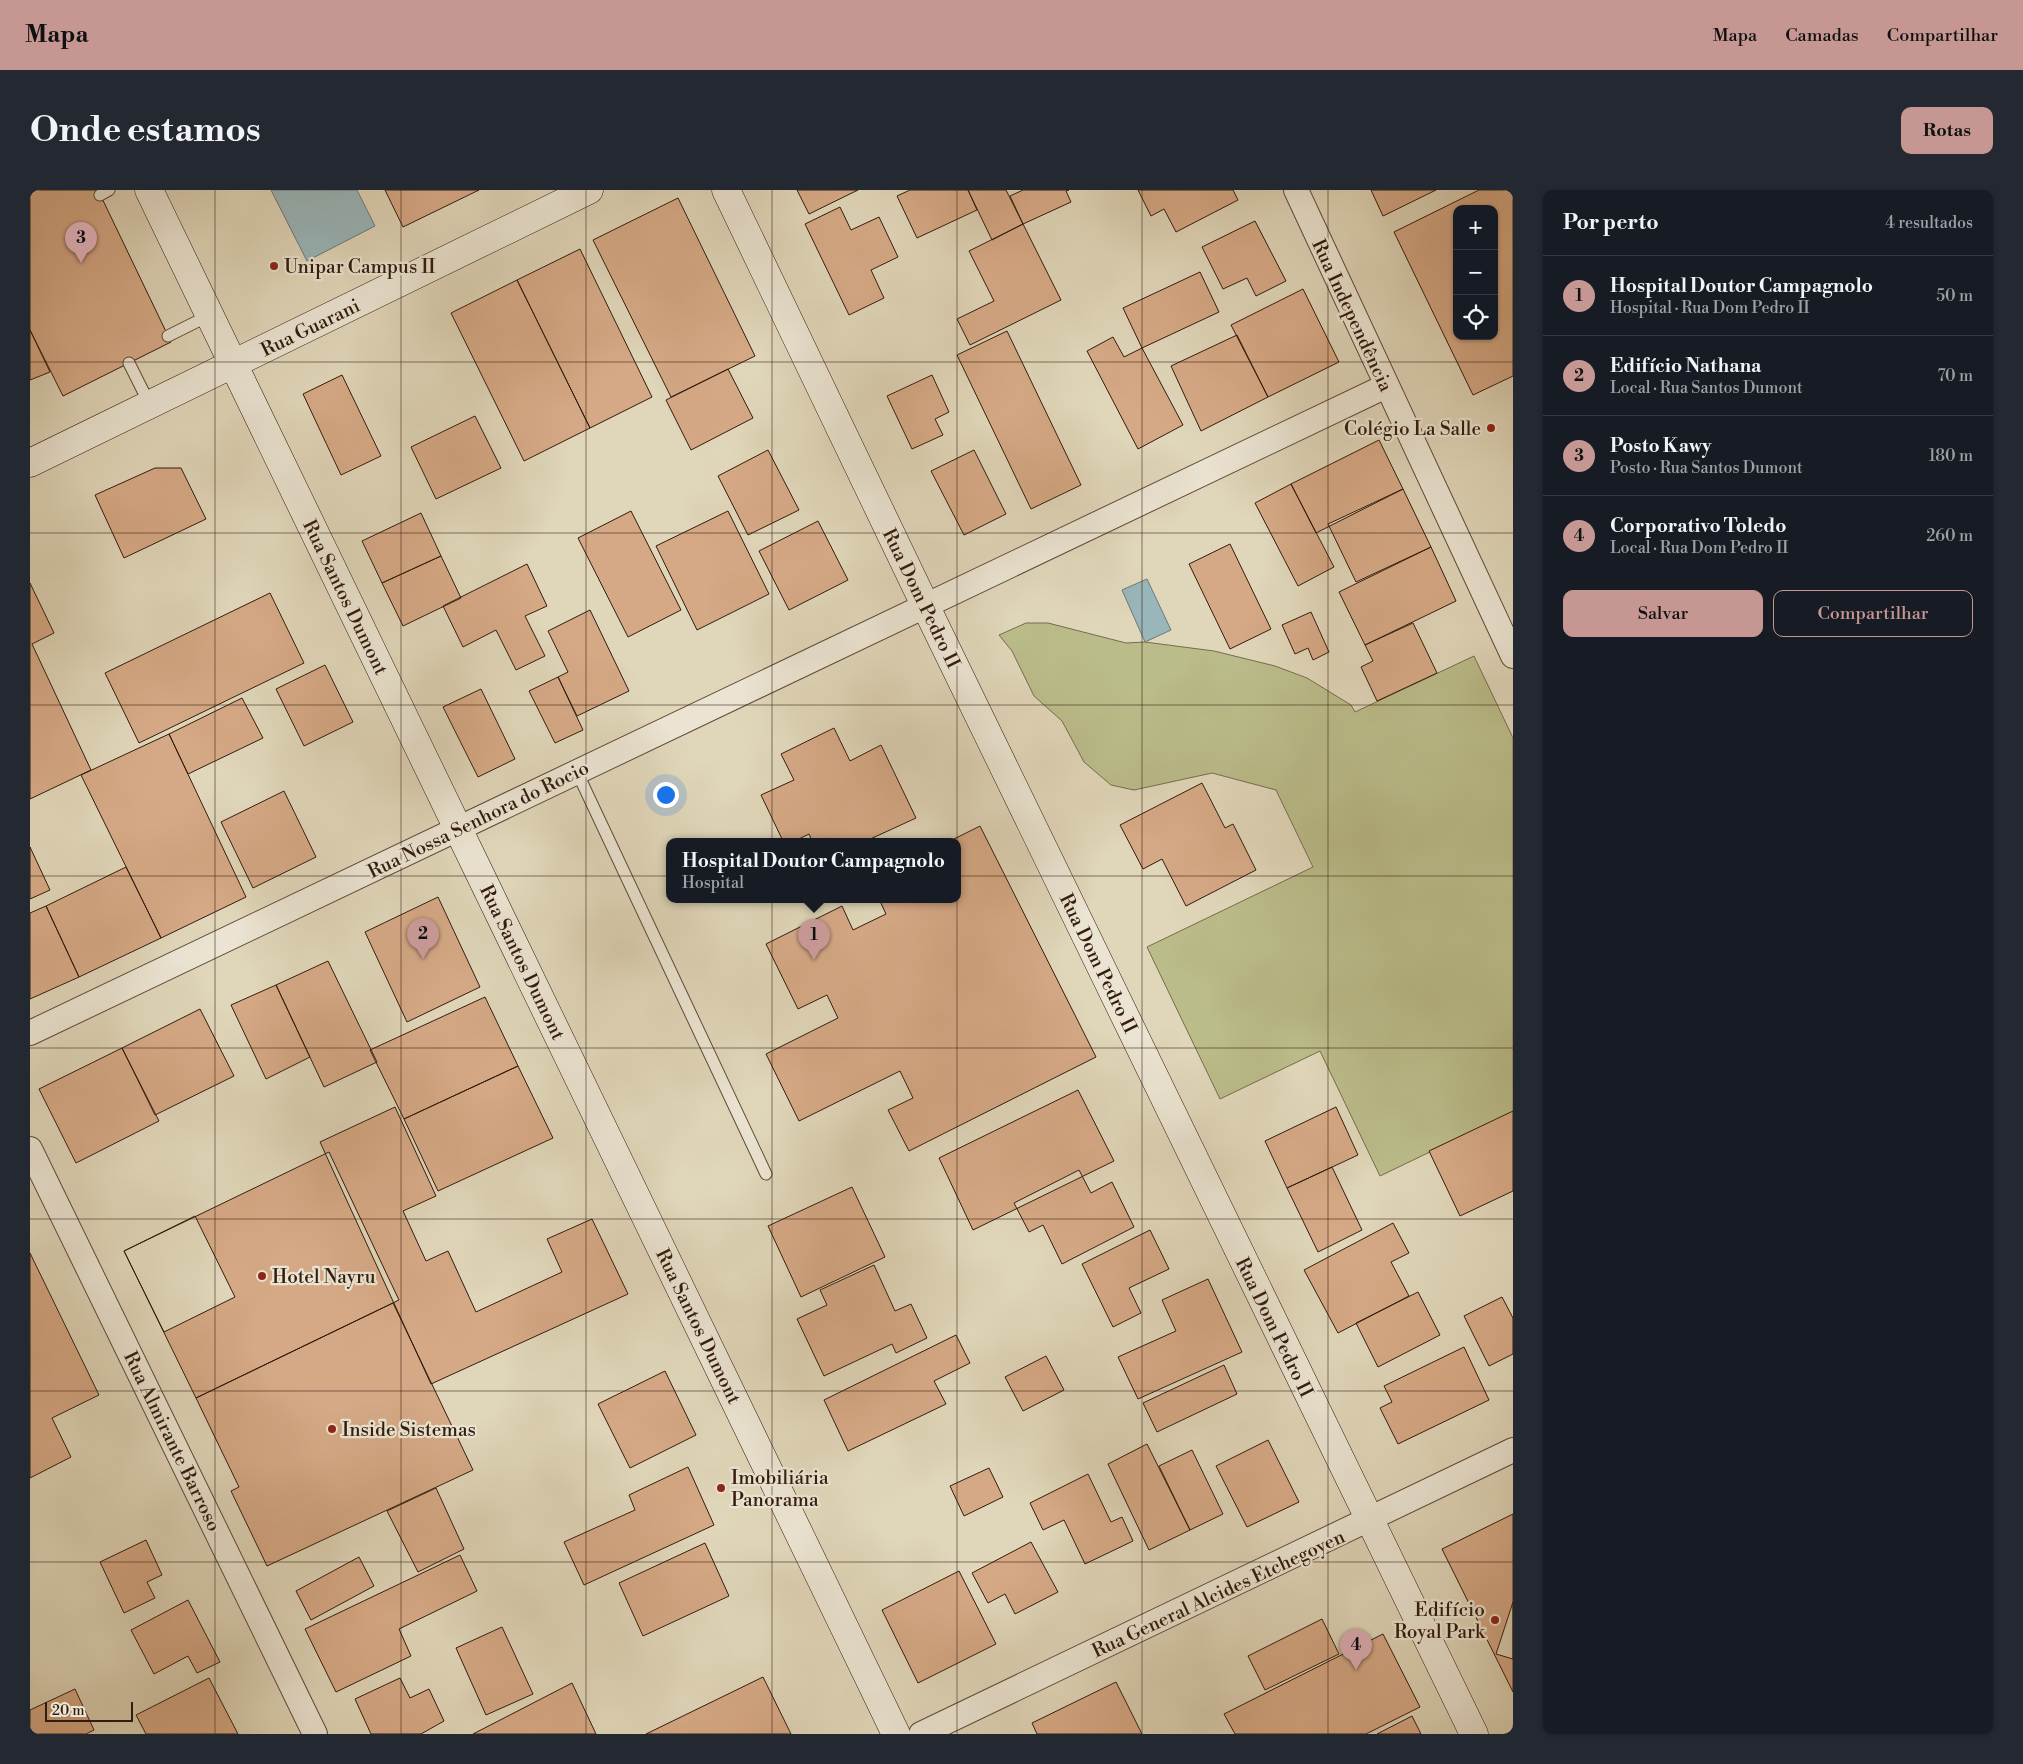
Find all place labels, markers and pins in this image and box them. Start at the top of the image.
pin: 3 [65,222,97,263]
place label: Unipar Campus II [284,255,436,279]
marker: Unipar Campus II [268,260,280,272]
place label: Colégio La Salle [1344,417,1481,441]
marker: Colégio La Salle [1485,422,1497,434]
pin: 2 [407,918,439,959]
pin: 1 [798,919,830,960]
place label: Hotel Nayru [272,1265,376,1289]
marker: Hotel Nayru [256,1270,268,1282]
place label: Inside Sistemas [342,1418,476,1442]
marker: Inside Sistemas [326,1423,338,1435]
place label: Imobiliária Panorama [731,1466,829,1512]
marker: Imobiliária Panorama [715,1482,727,1494]
place label: Edifício Royal Park [1394,1598,1486,1644]
marker: Edifício Royal Park [1489,1614,1501,1626]
pin: 4 [1340,1629,1372,1670]

